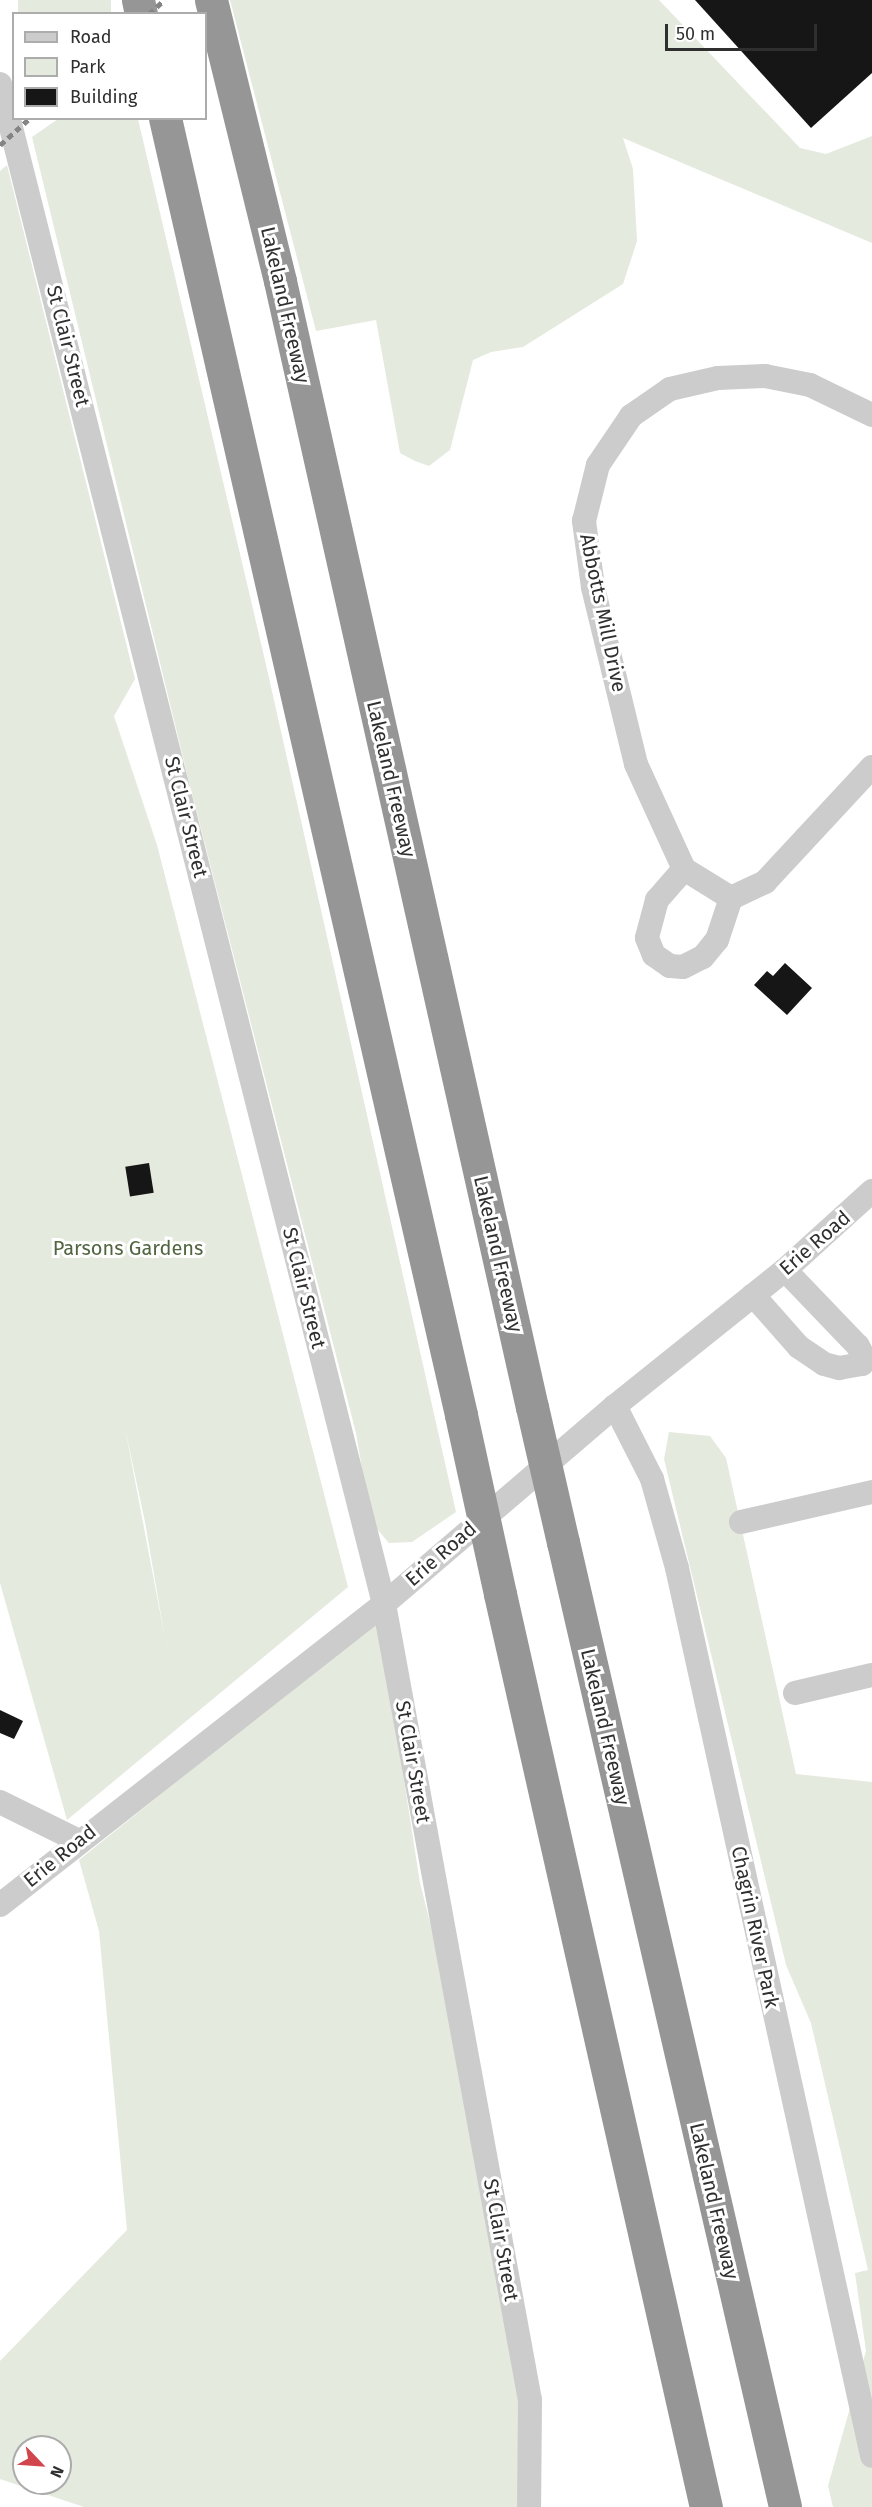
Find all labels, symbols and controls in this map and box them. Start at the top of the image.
legend [12,12,207,120]
scale bar [668,12,820,50]
text: 50 m [676,23,715,45]
text: Road [70,26,112,48]
text: Park [70,56,105,78]
text: Building [70,86,137,108]
street label: Lakeland Freeway [255,224,315,386]
street label: St Clair Street [41,283,95,409]
street label: Abbotts Mill Drive [575,532,631,694]
street label: Lakeland Freeway [361,698,421,860]
street label: St Clair Street [159,754,213,880]
street label: Lakeland Freeway [468,1173,528,1335]
street label: Erie Road [775,1206,855,1280]
street label: St Clair Street [277,1225,331,1351]
park label: Parsons Gardens [53,1236,203,1260]
street label: Erie Road [401,1517,481,1591]
street label: Lakeland Freeway [575,1646,635,1808]
street label: St Clair Street [390,1699,436,1825]
street label: Erie Road [19,1820,101,1892]
street label: Chagrin River Park [726,1844,784,2010]
street label: Lakeland Freeway [684,2120,744,2282]
street label: St Clair Street [478,2177,524,2303]
north arrow [12,2435,72,2495]
text: N [46,2463,68,2481]

